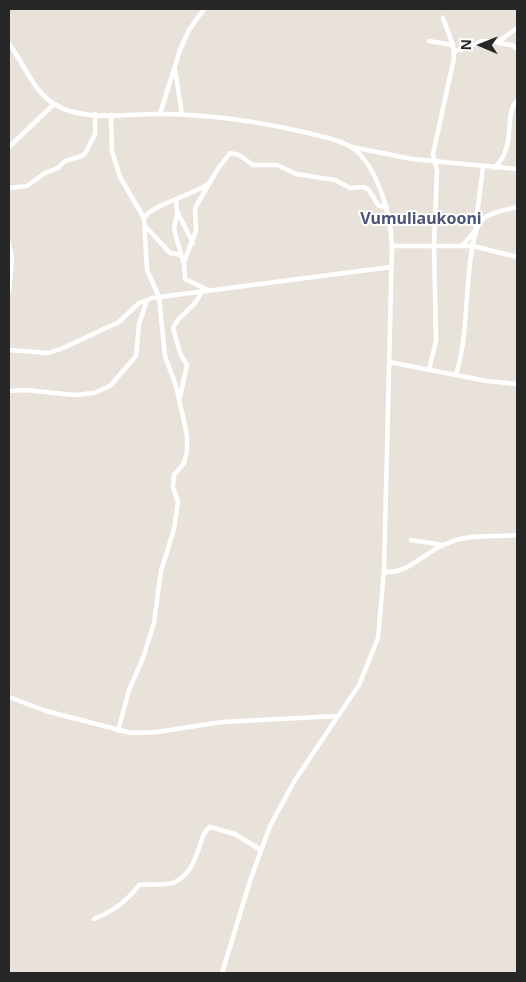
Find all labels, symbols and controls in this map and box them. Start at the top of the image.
north arrow [456,20,506,70]
text: N [456,39,475,51]
district label: Vumuliaukooni [360,209,482,229]

